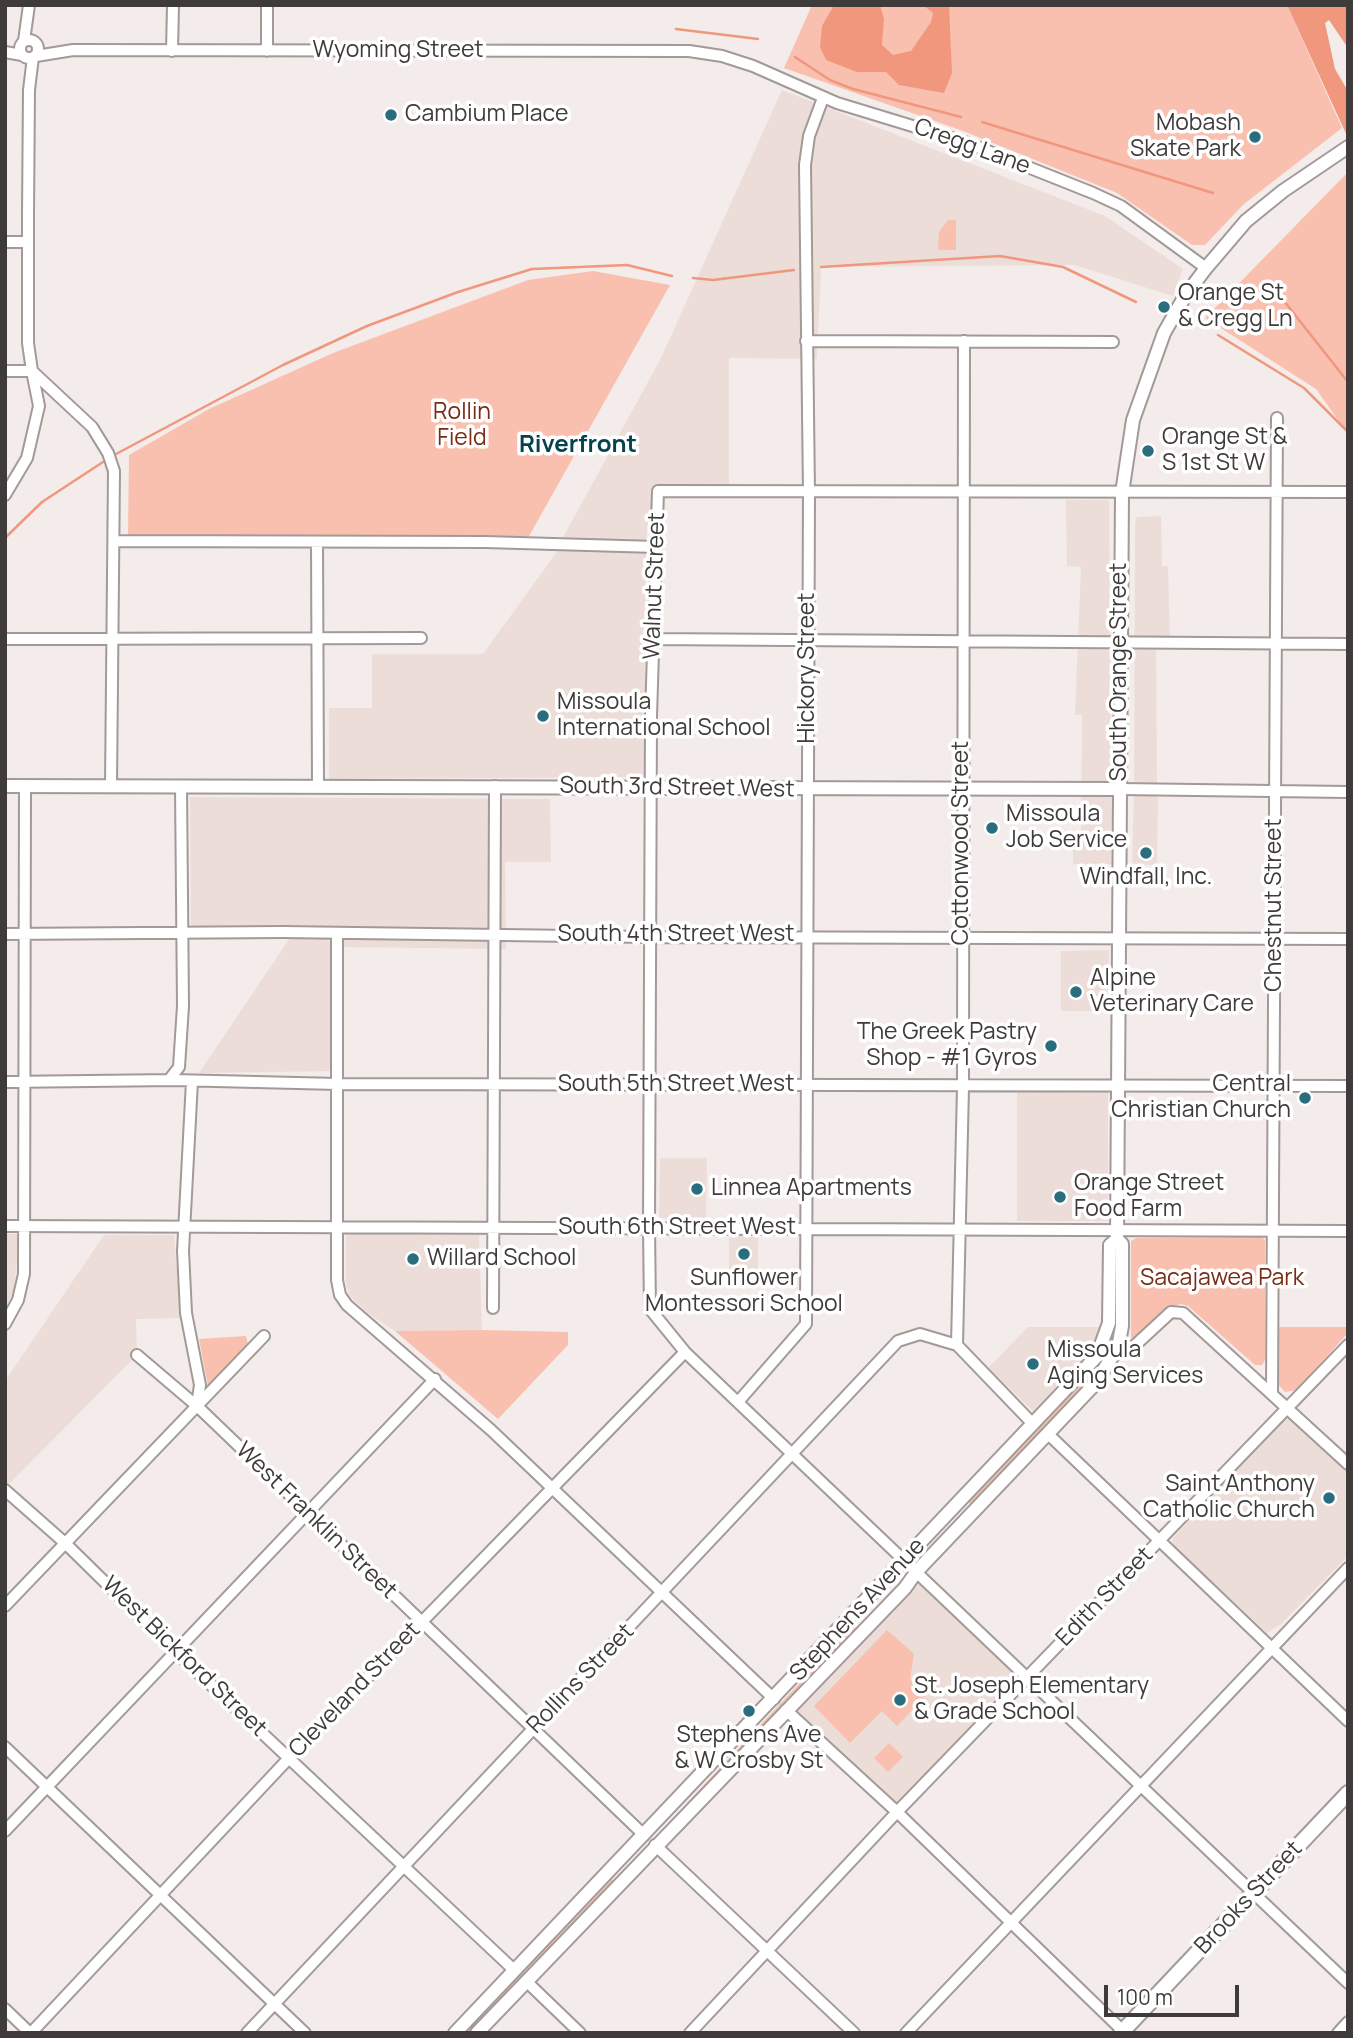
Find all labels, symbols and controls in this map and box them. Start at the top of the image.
street label: Wyoming Street [312,37,484,65]
place label: Cambium Place [405,101,568,129]
marker: Cambium Place [383,107,399,123]
place label: Mobash Skate Park [1130,110,1241,164]
street label: Cregg Lane [910,113,1034,181]
marker: Mobash Skate Park [1247,129,1263,145]
place label: Orange St & Cregg Ln [1178,280,1293,334]
marker: Orange St & Cregg Ln [1156,299,1172,315]
park label: Rollin Field [433,399,491,453]
place label: Orange St & S 1st St W [1162,424,1288,478]
district label: Riverfront [519,431,637,459]
marker: Orange St & S 1st St W [1140,443,1156,459]
street label: Walnut Street [639,512,671,660]
street label: South Orange Street [1106,562,1134,782]
street label: Hickory Street [794,592,822,744]
place label: Missoula International School [557,689,771,743]
marker: Missoula International School [535,708,551,724]
street label: Cottonwood Street [948,741,976,945]
street label: South 3rd Street West [559,772,795,804]
place label: Missoula Job Service [1006,801,1127,855]
street label: Chestnut Street [1261,818,1289,992]
marker: Missoula Job Service [984,820,1000,836]
marker: Windfall, Inc. [1138,845,1154,861]
place label: Windfall, Inc. [1080,864,1212,892]
street label: South 4th Street West [558,921,794,949]
place label: Alpine Veterinary Care [1090,965,1254,1019]
marker: Alpine Veterinary Care [1068,984,1084,1000]
place label: The Greek Pastry Shop - #1 Gyros [857,1019,1037,1073]
marker: The Greek Pastry Shop - #1 Gyros [1043,1038,1059,1054]
street label: South 5th Street West [558,1071,794,1099]
place label: Central Christian Church [1111,1071,1291,1125]
marker: Central Christian Church [1297,1090,1313,1106]
place label: Orange Street Food Farm [1074,1170,1224,1224]
place label: Linnea Apartments [711,1175,912,1203]
marker: Linnea Apartments [689,1181,705,1197]
marker: Orange Street Food Farm [1052,1189,1068,1205]
street label: South 6th Street West [558,1214,796,1242]
place label: Willard School [427,1245,576,1273]
marker: Sunflower Montessori School [736,1246,752,1262]
marker: Willard School [405,1251,421,1267]
place label: Sunflower Montessori School [645,1265,843,1319]
park label: Sacajawea Park [1140,1265,1304,1293]
place label: Missoula Aging Services [1047,1337,1203,1391]
marker: Missoula Aging Services [1025,1356,1041,1372]
street label: West Franklin Street [230,1437,402,1605]
place label: Saint Anthony Catholic Church [1143,1471,1315,1525]
marker: Saint Anthony Catholic Church [1321,1490,1337,1506]
street label: Stephens Avenue [785,1533,931,1687]
street label: Edith Street [1051,1542,1159,1652]
street label: West Bickford Street [96,1571,272,1743]
street label: Cleveland Street [284,1617,426,1763]
street label: Rollins Street [522,1618,640,1740]
place label: St. Joseph Elementary & Grade School [914,1673,1149,1727]
marker: St. Joseph Elementary & Grade School [892,1692,908,1708]
marker: Stephens Ave & W Crosby St [741,1703,757,1719]
place label: Stephens Ave & W Crosby St [675,1722,823,1776]
street label: Brooks Street [1190,1836,1308,1960]
scale bar [1108,1972,1243,2016]
text: 100 m [1117,1983,1173,2011]

